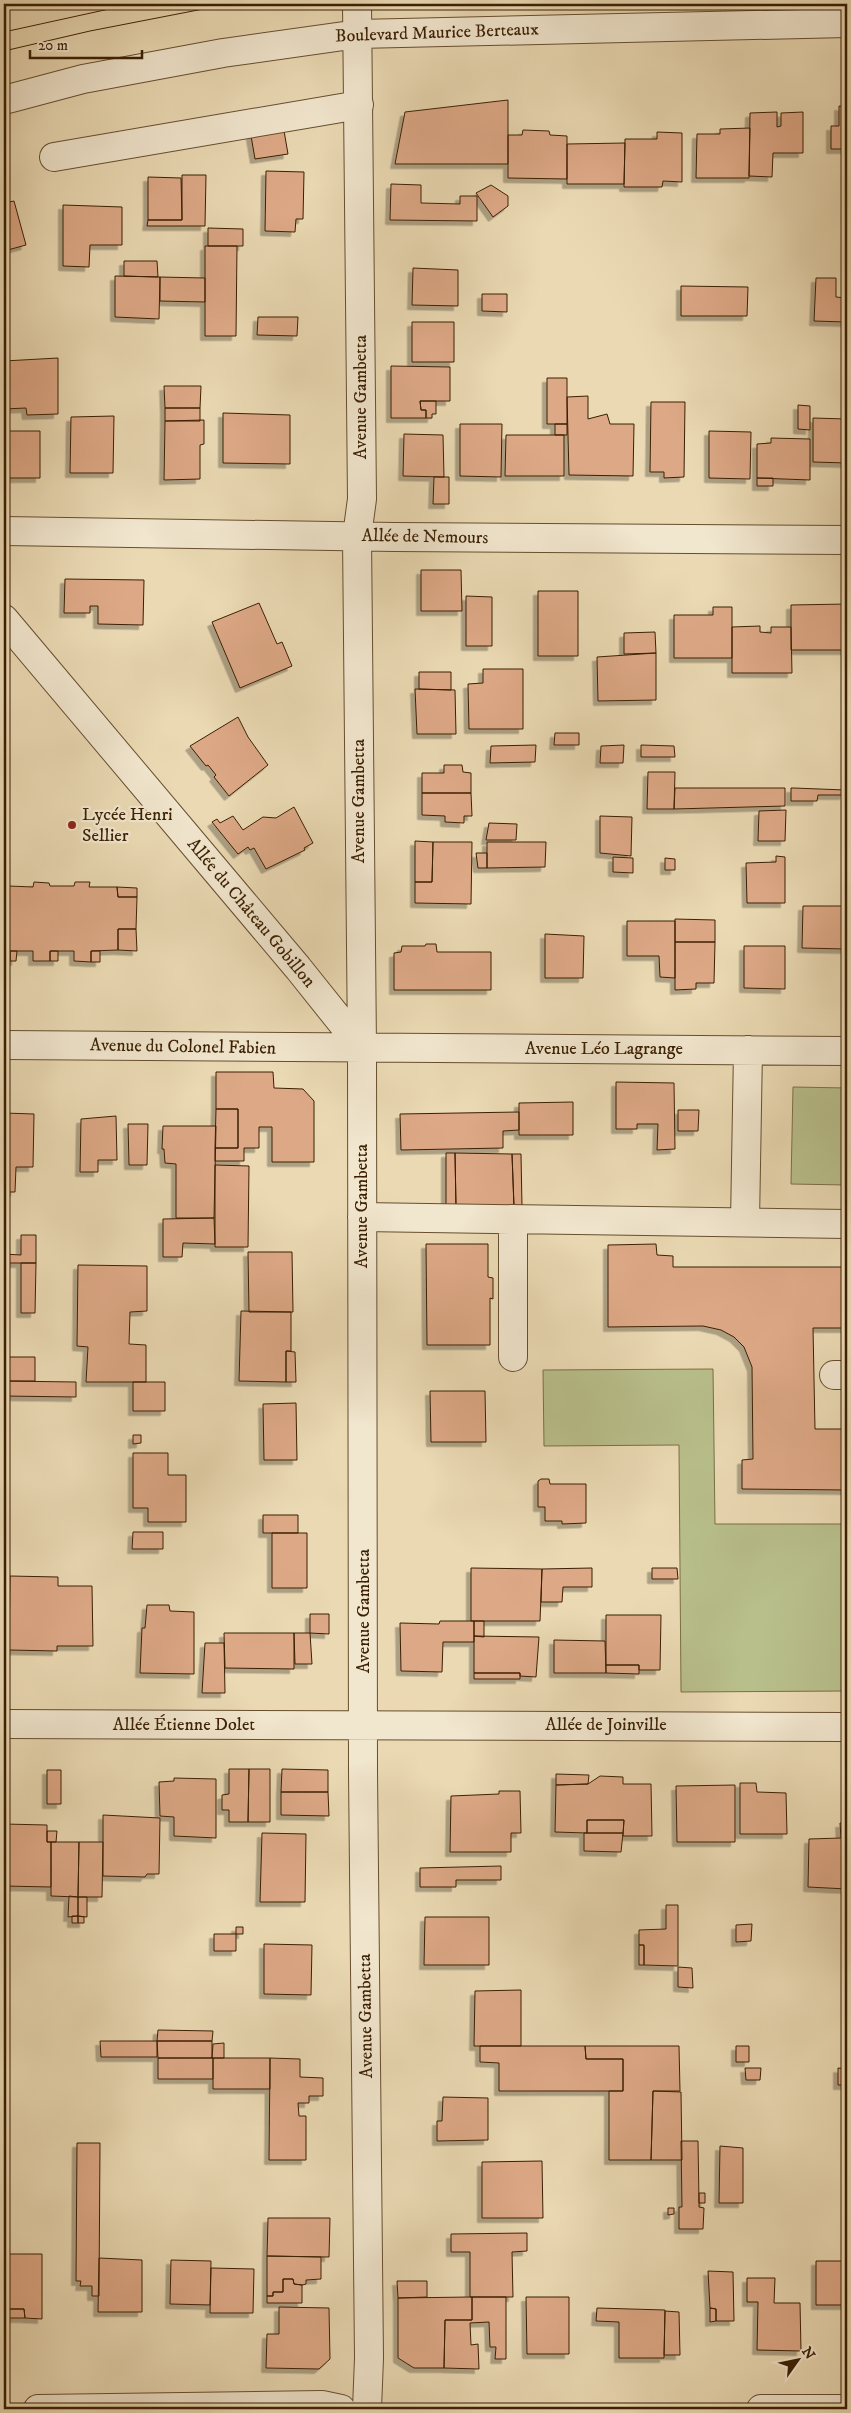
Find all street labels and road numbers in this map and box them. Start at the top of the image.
street label: Boulevard Maurice Berteaux [335,18,539,48]
street label: Avenue Gambetta [350,334,372,459]
street label: Allée de Nemours [361,525,489,549]
street label: Avenue Gambetta [348,738,370,863]
street label: Allée du Château Gobillon [182,834,320,993]
street label: Avenue du Colonel Fabien [90,1034,277,1060]
street label: Avenue Léo Lagrange [525,1038,683,1060]
street label: Avenue Gambetta [351,1143,373,1268]
street label: Avenue Gambetta [353,1548,375,1673]
street label: Allée Étienne Dolet [113,1714,255,1736]
street label: Allée de Joinville [545,1714,667,1736]
street label: Avenue Gambetta [354,1953,378,2078]

